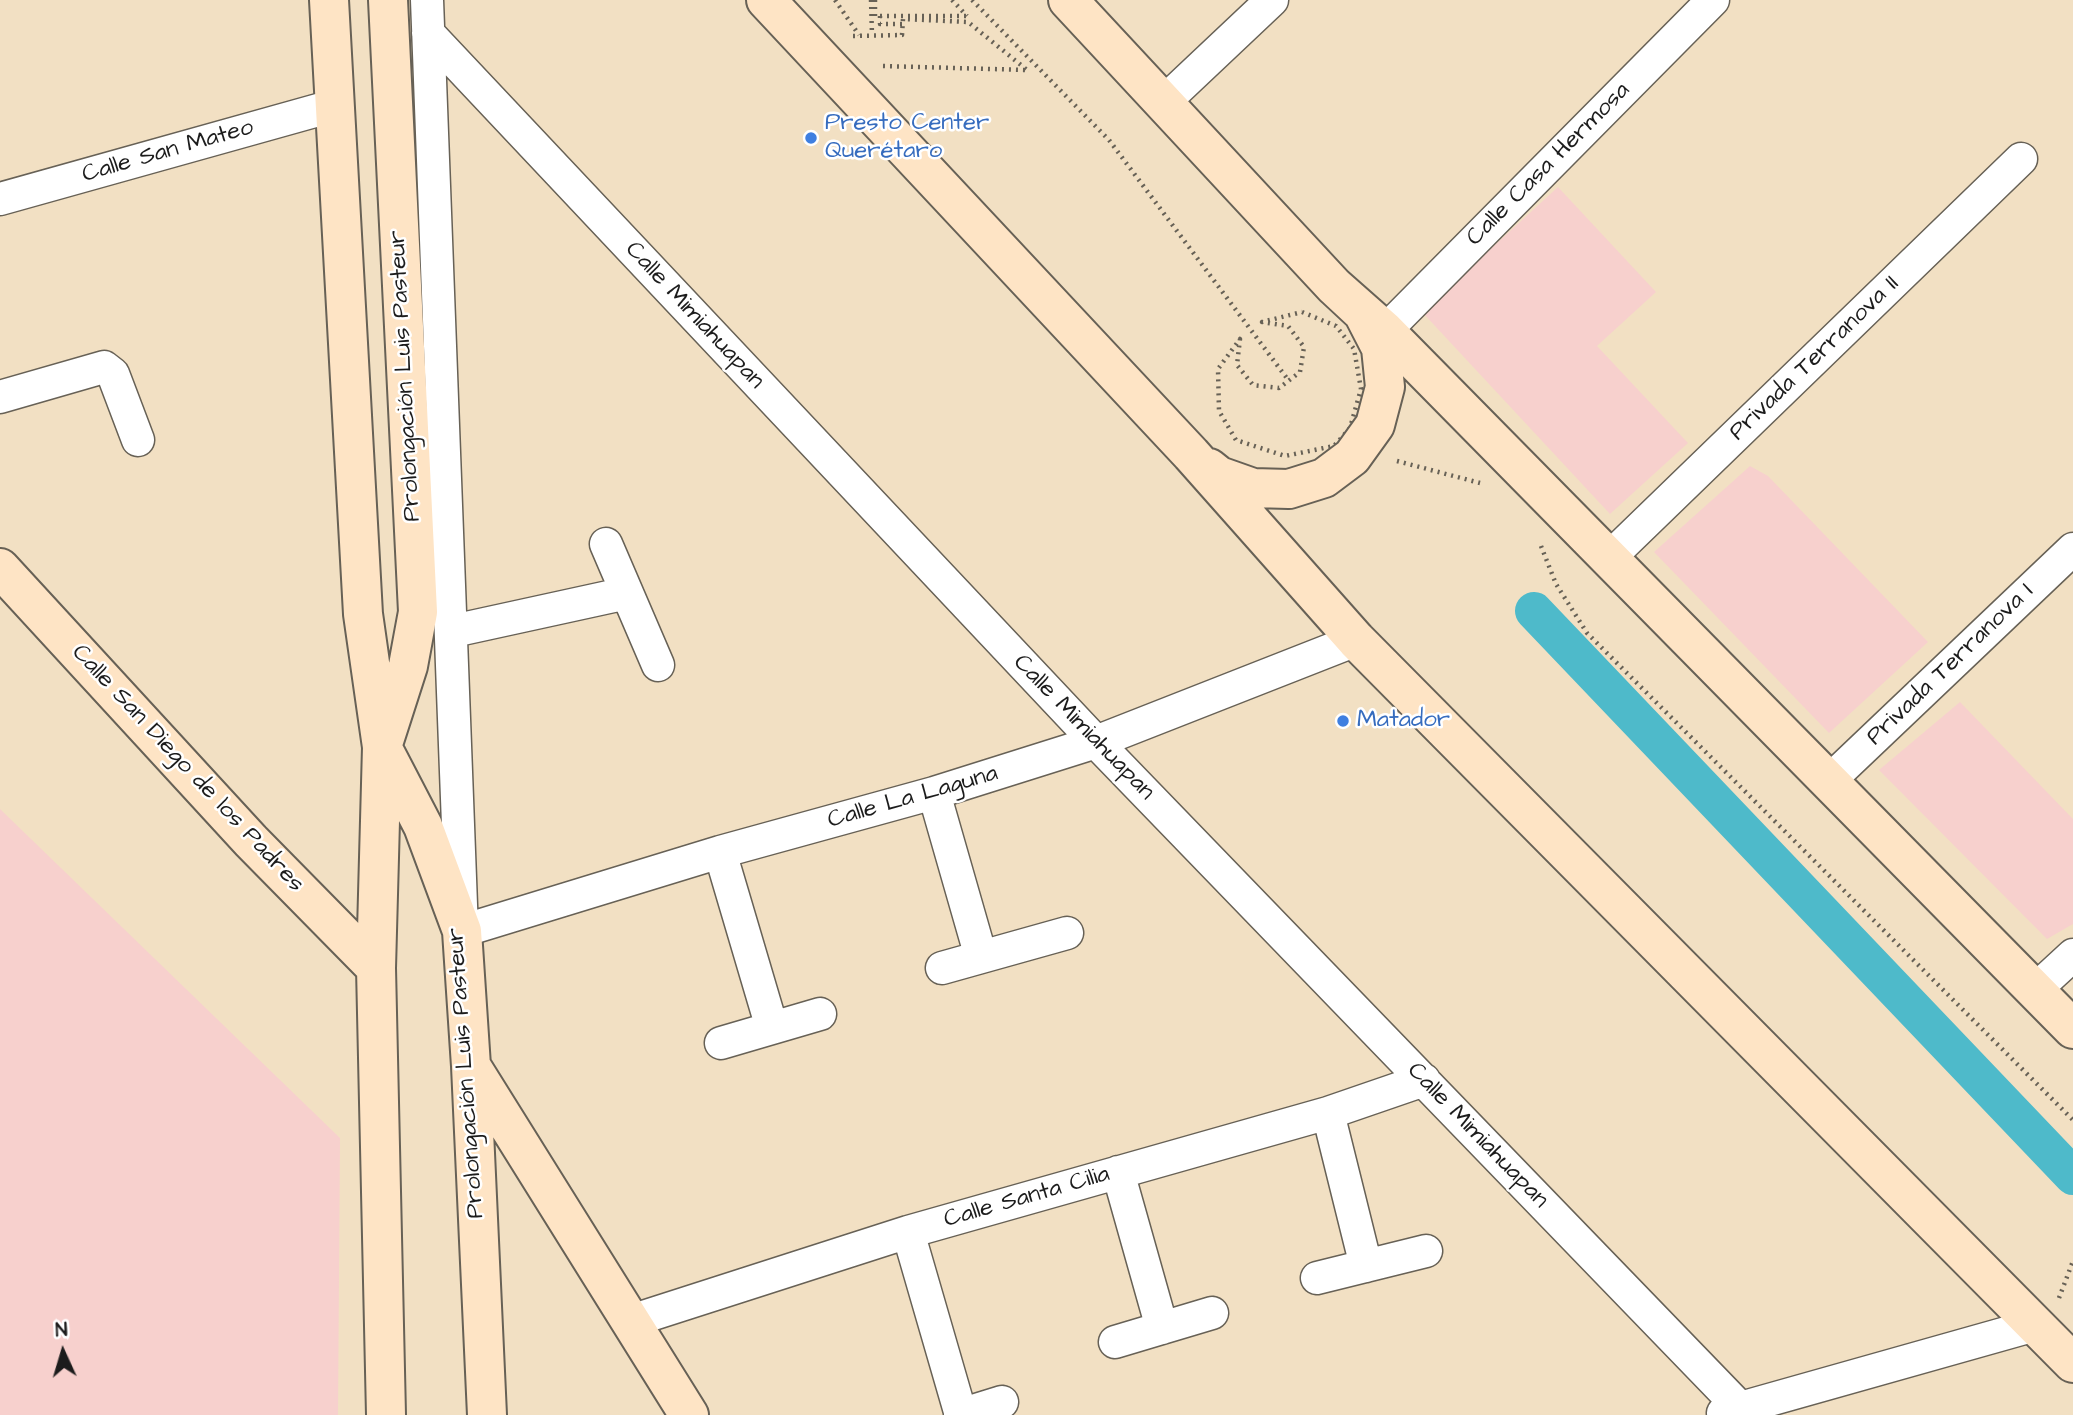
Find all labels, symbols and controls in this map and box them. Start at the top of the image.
street label: Calle Casa Hermosa [1461,77,1637,253]
place label: Presto Center Querétaro [825,110,989,166]
street label: Calle San Mateo [79,114,257,190]
marker: Presto Center Querétaro [803,130,819,146]
street label: Prolongación Luis Pasteur [384,230,428,522]
street label: Calle Mimiahuapan [618,236,770,396]
street label: Privada Terranova II [1724,271,1906,447]
street label: Privada Terranova I [1862,578,2040,752]
street label: Calle San Diego de los Padres [65,639,309,899]
street label: Calle Mimiahuapan [1006,649,1160,807]
place label: Matador [1357,707,1450,735]
marker: Matador [1335,713,1351,729]
street label: Calle La Laguna [825,760,1001,836]
street label: Prolongación Luis Pasteur [442,927,492,1219]
street label: Calle Mimiahuapan [1400,1057,1554,1215]
street label: Calle Santa Cilia [941,1161,1113,1235]
north arrow [28,1317,98,1387]
text: N [55,1317,68,1344]

